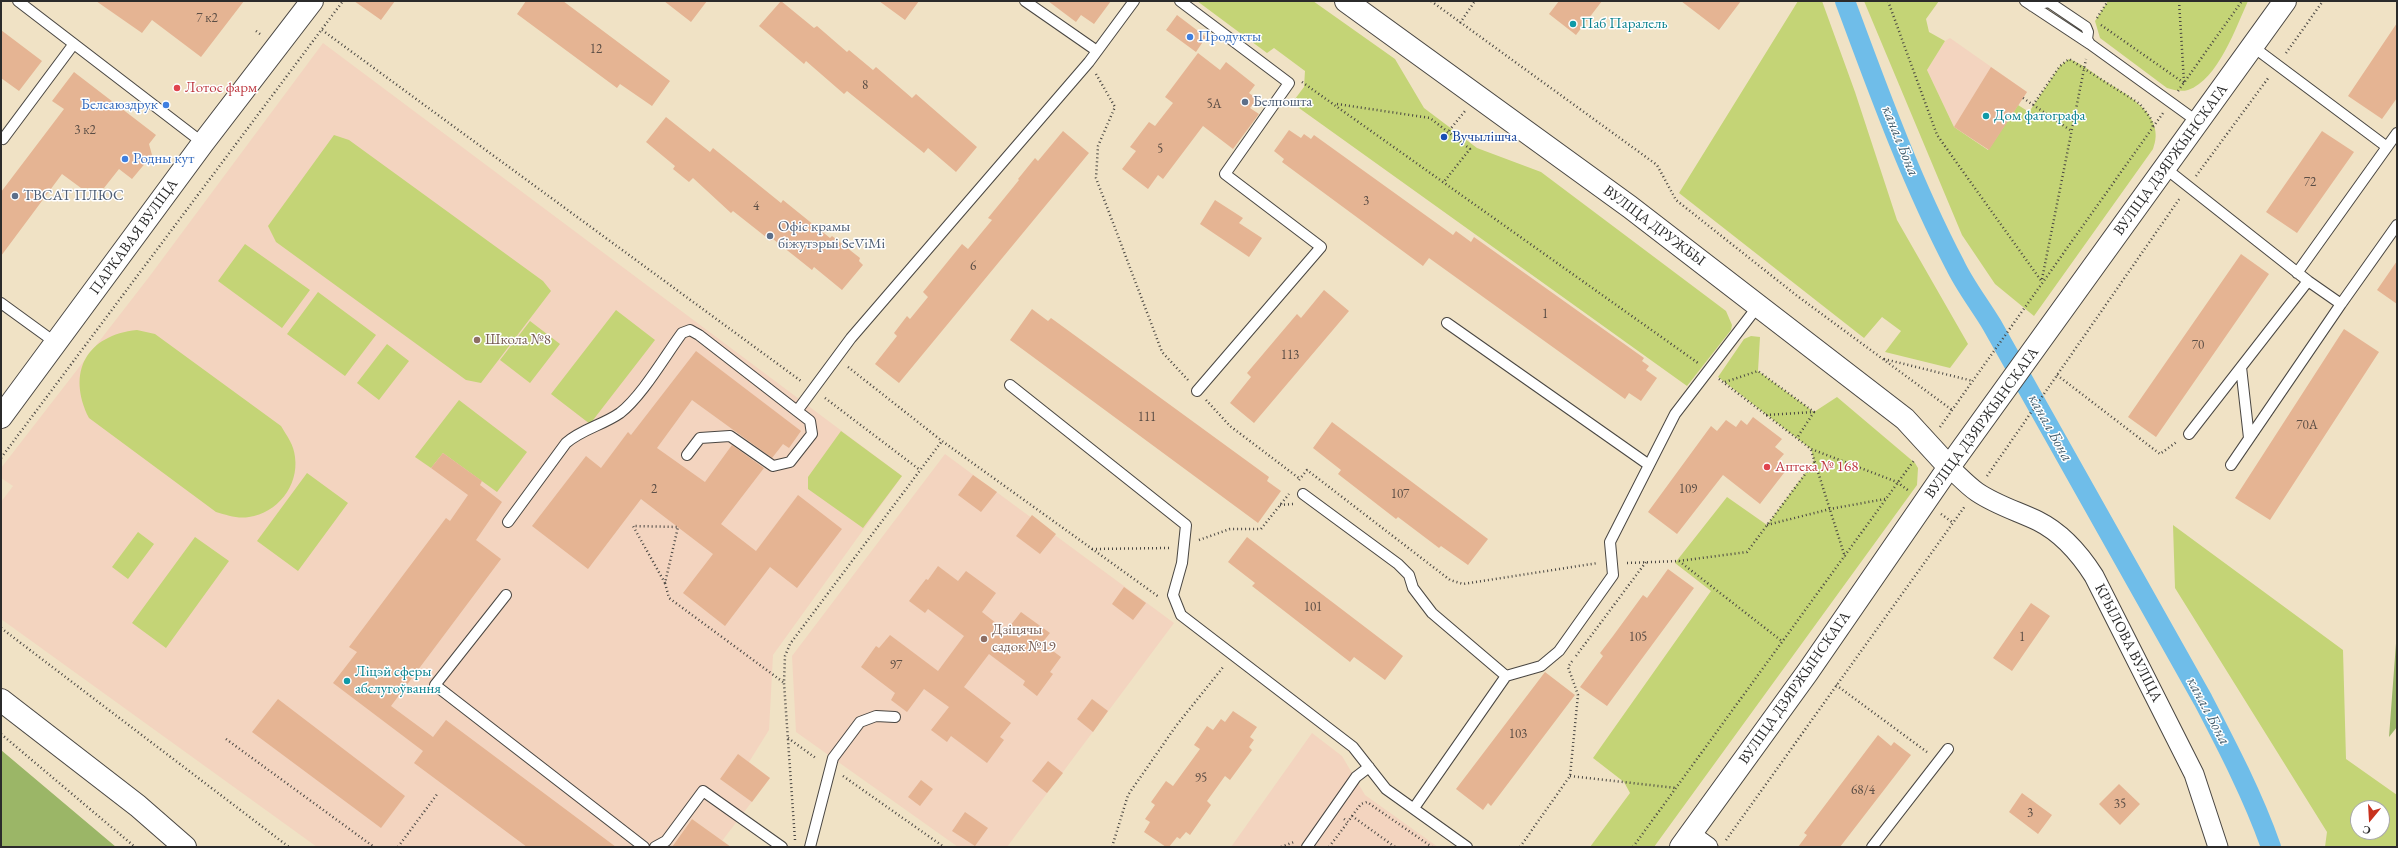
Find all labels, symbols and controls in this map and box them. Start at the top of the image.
house number: 7 к2 [196,10,218,26]
place label: Паб Паралель [1581,15,1667,33]
marker: Паб Паралель [1568,19,1578,29]
place label: Продукты [1198,28,1261,46]
marker: Продукты [1185,32,1195,42]
house number: 12 [590,41,602,57]
house number: 8 [862,77,868,93]
place label: Лотос фарм [185,79,257,97]
street label: ВУЛІЦА ДЗЯРЖЫНСКАГА [2110,81,2232,239]
marker: Лотос фарм [172,83,182,93]
place label: Белпошта [1253,93,1312,111]
place label: Белсаюздрук [81,96,158,114]
house number: 5А [1206,96,1222,112]
marker: Белпошта [1240,97,1250,107]
marker: Белсаюздрук [161,100,171,110]
water label: канал Бона [1877,103,1923,179]
place label: Дом фатографа [1994,107,2085,125]
marker: Дом фатографа [1981,111,1991,121]
house number: 3 к2 [74,122,96,138]
place label: Вучылішча [1452,128,1517,146]
marker: Вучылішча [1439,132,1449,142]
house number: 5 [1157,141,1163,157]
place label: Родны кут [133,150,194,168]
marker: Родны кут [120,154,130,164]
house number: 72 [2304,174,2316,190]
street label: ПАРКАВАЯ ВУЛІЦА [86,176,182,298]
street label: ВУЛІЦА ДРУЖБЫ [1599,182,1709,270]
place label: ТВСАТ ПЛЮС [23,187,124,205]
marker: ТВСАТ ПЛЮС [10,191,20,201]
house number: 3 [1363,193,1369,209]
house number: 4 [753,198,759,214]
place label: Офіс крамы біжутэрыі SeViMi [778,218,885,253]
marker: Офіс крамы біжутэрыі SeViMi [765,231,775,241]
house number: 6 [970,258,976,274]
house number: 1 [1542,306,1548,322]
place label: Школа №8 [485,331,551,349]
marker: Школа №8 [472,335,482,345]
house number: 70 [2192,337,2204,353]
street label: ВУЛІЦА ДЗЯРЖЫНСКАГА [1921,344,2043,502]
house number: 113 [1281,347,1299,363]
water label: канал Бона [2024,391,2076,465]
house number: 111 [1138,409,1156,425]
house number: 70А [2296,417,2318,433]
place label: Аптека № 168 [1775,458,1858,476]
marker: Аптека № 168 [1762,462,1772,472]
house number: 2 [651,481,657,497]
house number: 109 [1679,481,1697,497]
house number: 107 [1391,486,1409,502]
street label: КРЫЛОВА ВУЛІЦА [2090,581,2166,705]
house number: 101 [1304,599,1322,615]
street label: ВУЛІЦА ДЗЯРЖЫНСКАГА [1735,608,1855,768]
place label: Дзіцячы садок №19 [992,621,1056,656]
house number: 105 [1629,629,1647,645]
house number: 1 [2019,629,2025,645]
marker: Дзіцячы садок №19 [979,634,989,644]
house number: 97 [890,657,902,673]
place label: Ліцэй сферы абслугоўвання [355,663,441,698]
water label: канал Бона [2182,674,2234,748]
marker: Ліцэй сферы абслугоўвання [342,676,352,686]
house number: 103 [1509,726,1527,742]
house number: 95 [1195,770,1207,786]
house number: 68/4 [1851,782,1875,798]
house number: 35 [2114,796,2126,812]
north arrow [2350,800,2390,840]
house number: 3 [2027,805,2033,821]
text: С [2361,823,2372,838]

